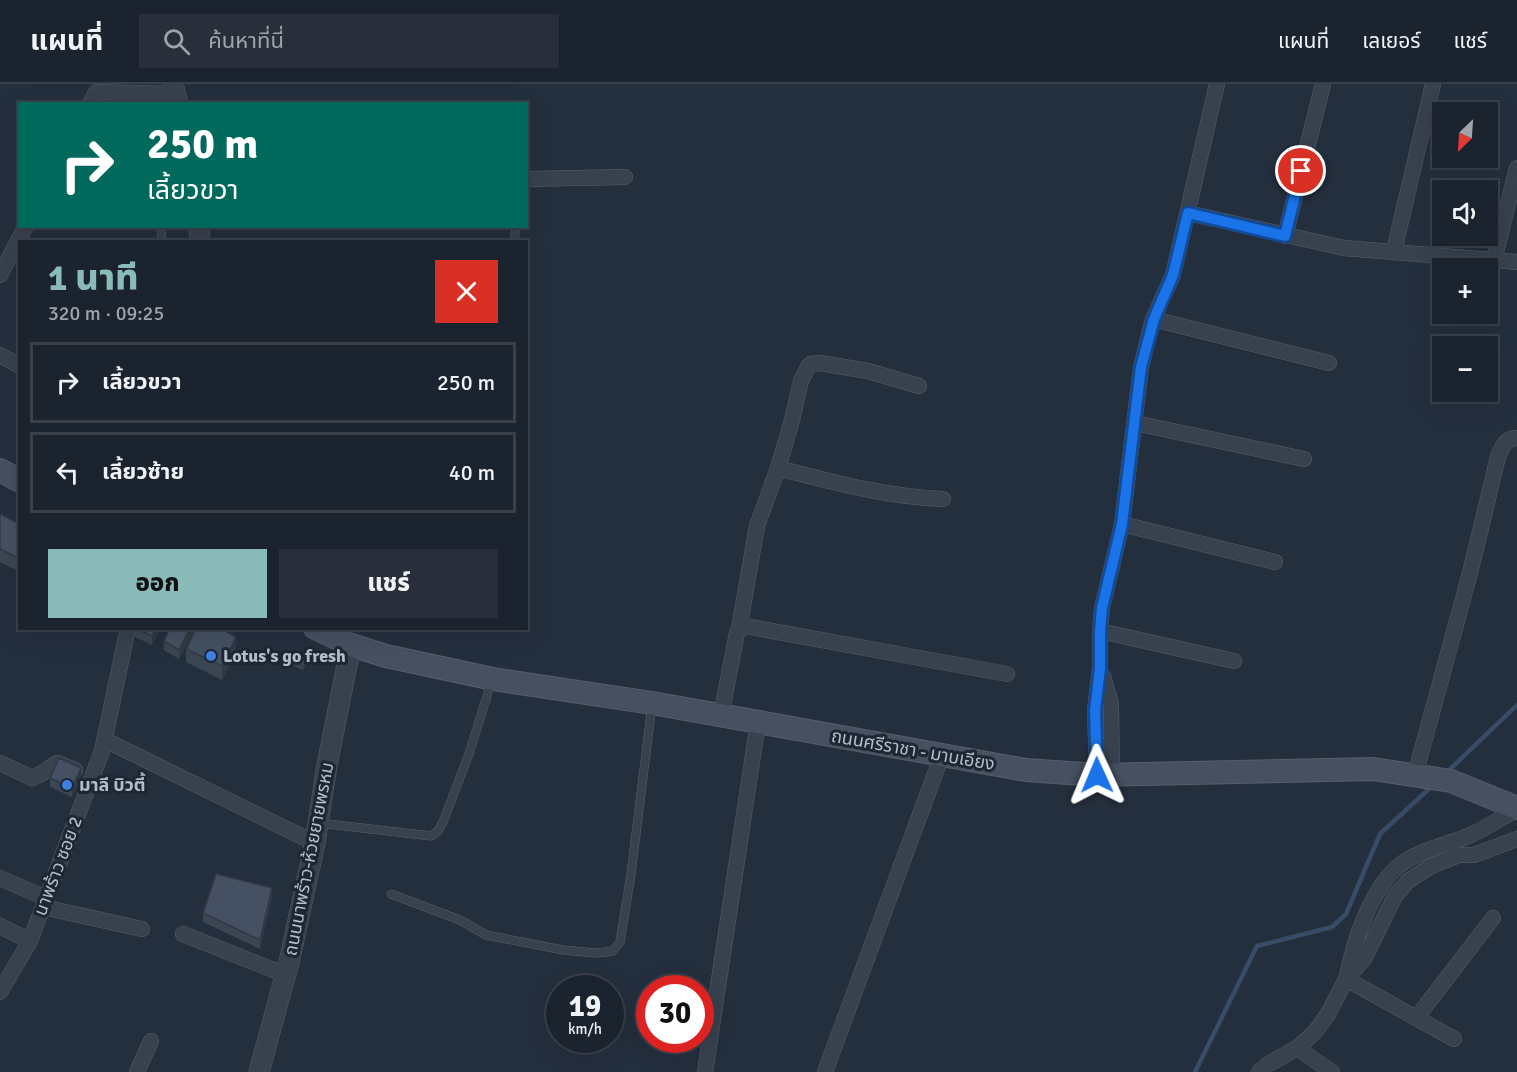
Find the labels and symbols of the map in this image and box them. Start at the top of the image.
north arrow [1432,102,1498,168]
pin [1275,145,1326,196]
place label: Lotus's go fresh [223,645,346,667]
marker: Lotus's go fresh [204,649,218,663]
street label: ถนนศรีราชา - มาบเอียง [830,725,996,775]
position arrow [1065,743,1129,807]
street label: ถนนนาพร้าว-ห้วยยายพรหม [279,760,339,958]
place label: มาลี บิวตี้ [79,772,146,796]
marker: มาลี บิวตี้ [60,778,74,792]
street label: นาพร้าว ซอย 2 [29,813,87,919]
speed limit sign: 30 [636,975,714,1053]

